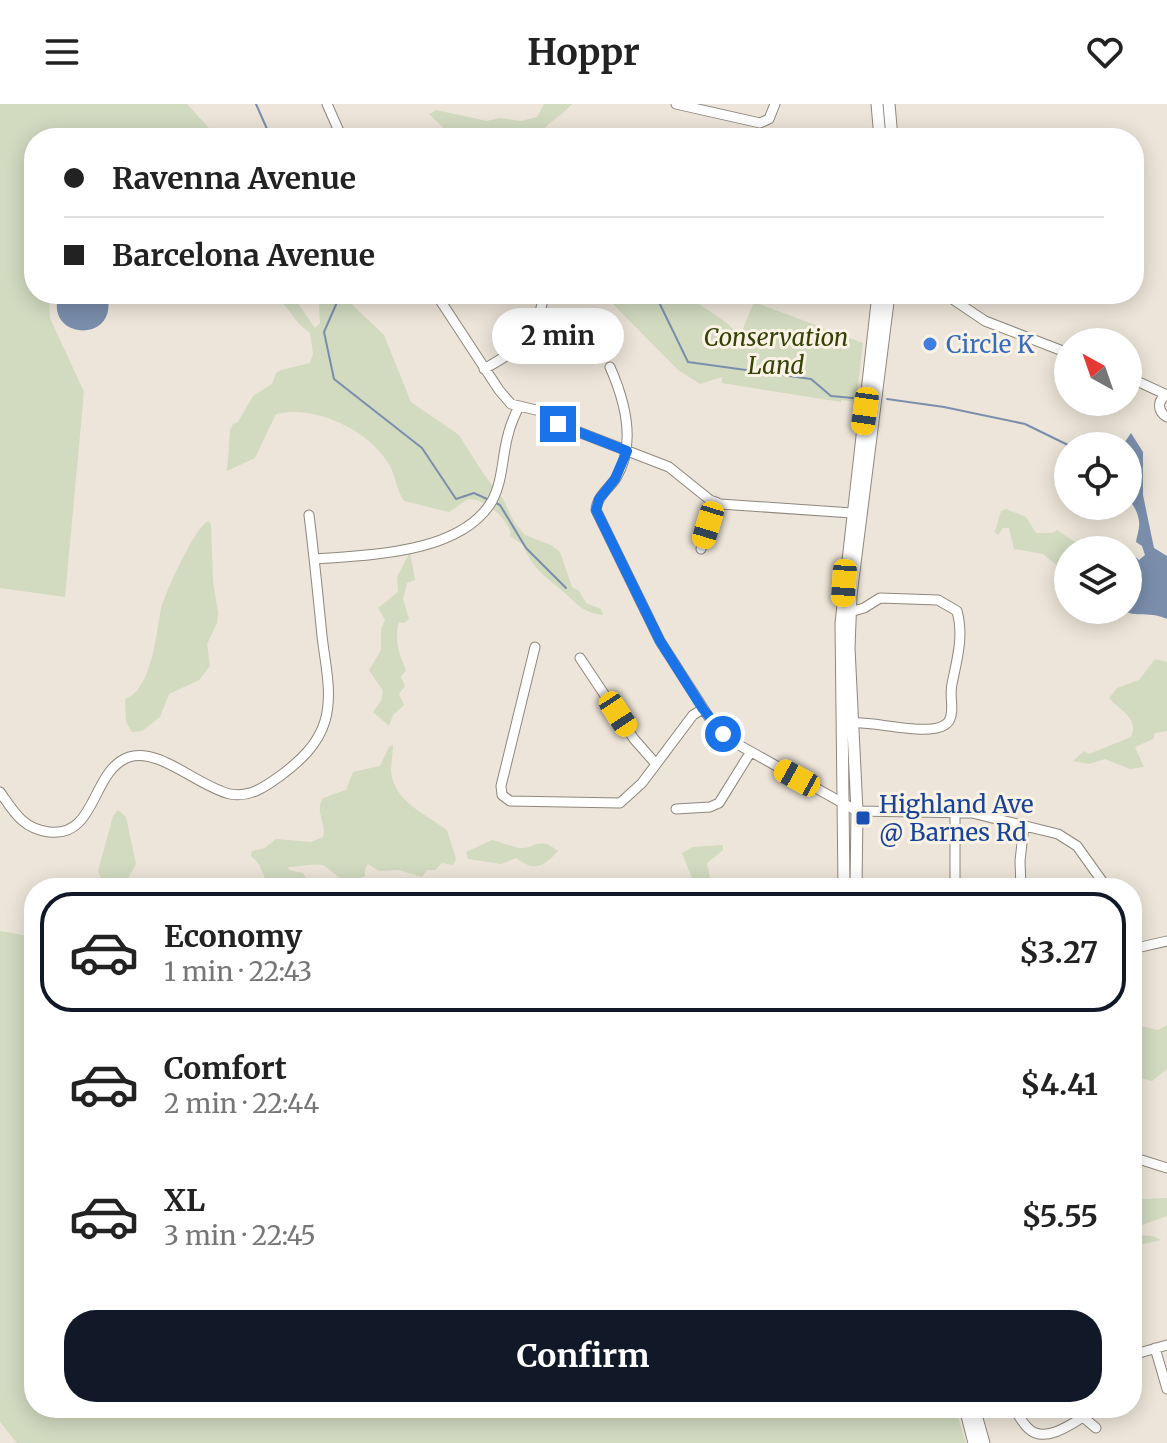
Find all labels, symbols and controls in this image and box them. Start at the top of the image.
icon: menu [40,30,84,74]
text: Hoppr [527,30,640,75]
icon: heart [1083,30,1127,74]
text: Ravenna Avenue [112,159,356,197]
text: Barcelona Avenue [112,236,375,274]
callout: 2 min [492,308,624,364]
text: 2 min [521,319,595,352]
park label: Conservation Land [704,322,848,381]
north arrow [1054,328,1142,416]
map controls [1054,328,1142,624]
place label: Circle K [946,329,1035,360]
marker: Circle K [921,335,939,353]
car [850,386,880,436]
route end [540,406,576,442]
button: locate [1054,432,1142,520]
car [690,499,726,551]
button: layers [1054,536,1142,624]
car [830,558,858,608]
car [595,687,641,741]
route start [705,716,741,752]
car [770,756,824,800]
place label: Highland Ave @ Barnes Rd [879,789,1033,848]
marker: Highland Ave @ Barnes Rd [854,809,872,827]
icon: car [68,916,140,988]
text: Economy [164,917,302,955]
text: $3.27 [1019,933,1098,971]
text: 1 min · 22:43 [164,955,312,988]
icon: car [68,1048,140,1120]
text: Comfort [164,1049,287,1087]
text: $4.41 [1020,1065,1098,1103]
text: 2 min · 22:44 [164,1087,319,1120]
icon: car [68,1180,140,1252]
text: XL [164,1181,205,1219]
text: $5.55 [1021,1197,1098,1235]
text: 3 min · 22:45 [164,1219,316,1252]
button: Confirm [64,1310,1102,1402]

